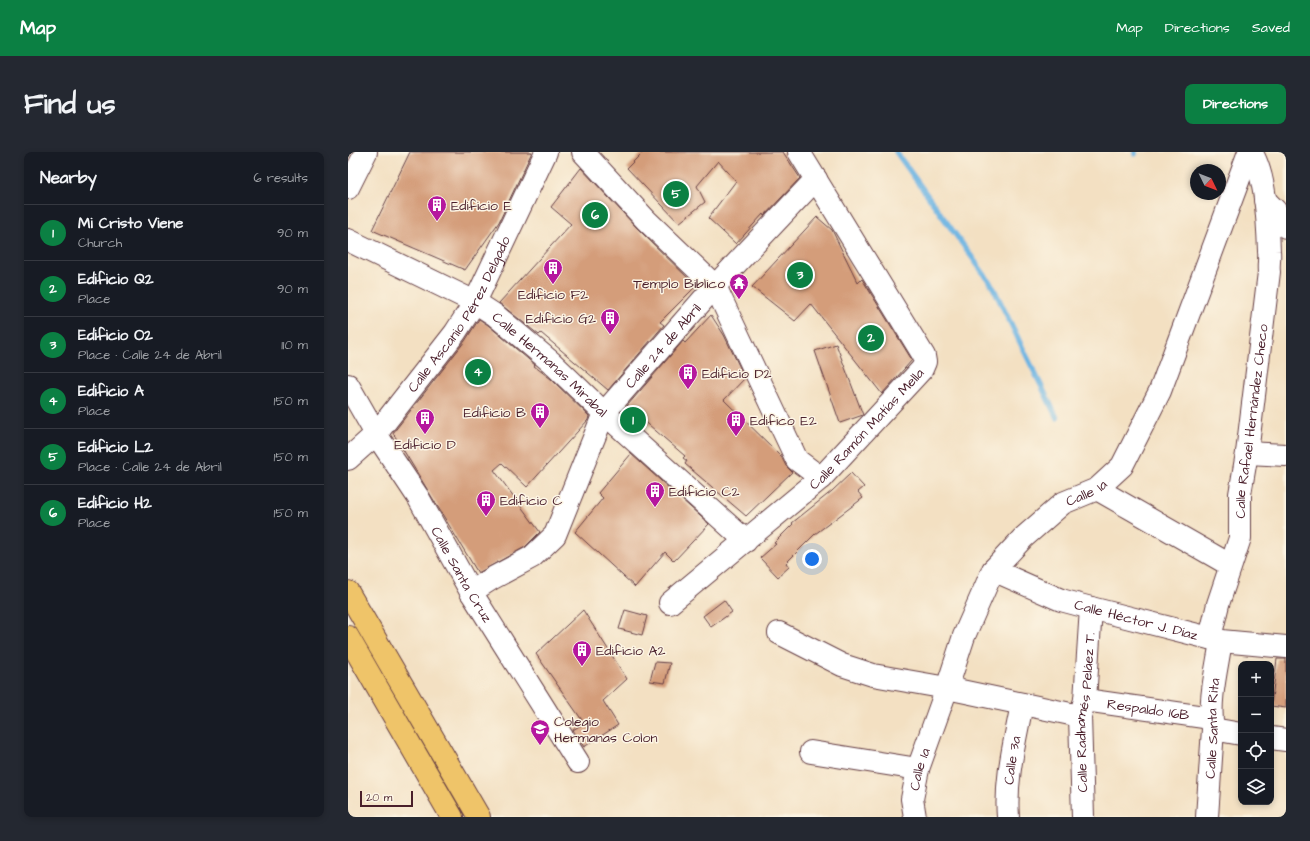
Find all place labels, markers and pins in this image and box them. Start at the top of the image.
pin: 5 [663,179,689,209]
building icon: Edificio E [426,194,448,222]
place label: Edificio E [451,196,512,216]
pin: 6 [582,200,608,230]
building icon: Edificio F2 [542,257,564,285]
pin: 3 [787,260,813,290]
temple icon: Templo Biblico [728,272,750,300]
place label: Templo Biblico [633,274,725,294]
place label: Edificio F2 [518,285,588,305]
building icon: Edificio G2 [599,307,621,335]
place label: Edificio G2 [526,309,596,329]
pin: 2 [858,323,884,353]
pin: 4 [465,357,491,387]
building icon: Edificio D2 [677,362,699,390]
place label: Edificio D2 [702,364,772,384]
building icon: Edificio B [529,401,551,429]
place label: Edificio B [464,403,526,423]
pin: 1 [620,405,646,435]
building icon: Edificio D [414,407,436,435]
building icon: Edifico E2 [725,409,747,437]
place label: Edifico E2 [750,411,817,431]
place label: Edificio D [394,435,456,455]
building icon: Edificio C2 [644,480,666,508]
place label: Edificio C2 [669,482,739,502]
building icon: Edificio C [475,489,497,517]
place label: Edificio C [500,491,562,511]
building icon: Edificio A2 [571,639,593,667]
place label: Edificio A2 [596,641,665,661]
place label: Colegio Hermanas Colon [554,712,657,748]
school or university icon: Colegio Hermanas Colon [529,718,551,746]

